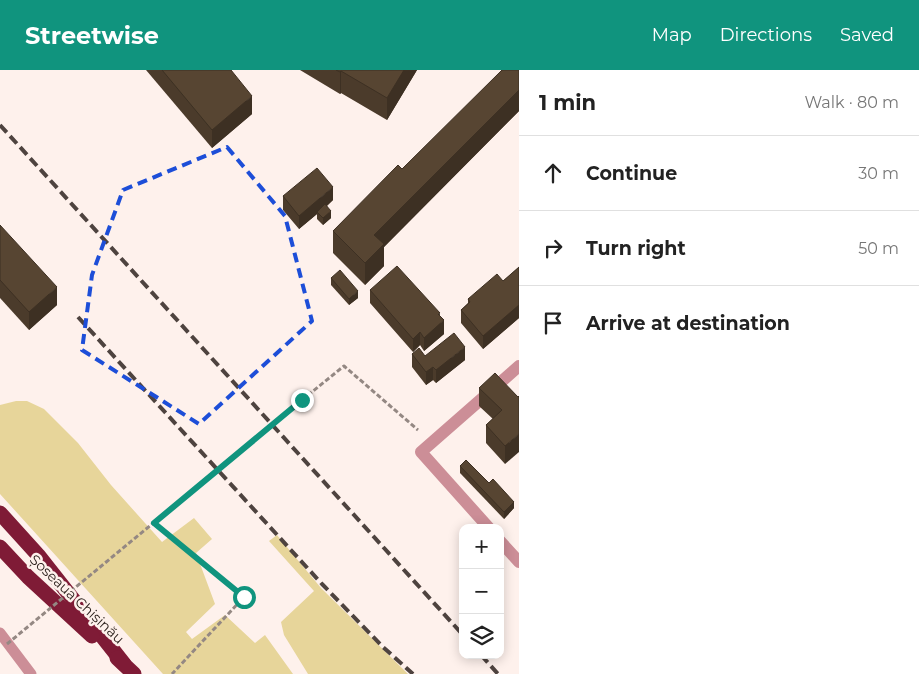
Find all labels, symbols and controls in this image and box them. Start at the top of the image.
text: Streetwise [25,21,159,50]
text: Map [652,24,692,46]
text: Directions [720,24,812,46]
text: Saved [840,24,894,46]
text: 1 min [539,90,596,115]
text: Walk · 80 m [804,93,899,112]
icon: ahead [539,159,567,187]
text: Continue [586,162,677,185]
text: 30 m [858,164,899,183]
icon: right [539,234,567,262]
text: Turn right [586,237,686,260]
text: 50 m [858,239,899,258]
icon: arrive [539,309,567,337]
text: Arrive at destination [586,312,790,335]
route end [291,389,314,412]
map controls [459,524,504,659]
button: + [459,524,504,569]
street label: Șoseaua Chișinău [25,550,128,648]
button: − [459,569,504,614]
route start [233,586,256,609]
button: layers [459,614,504,659]

